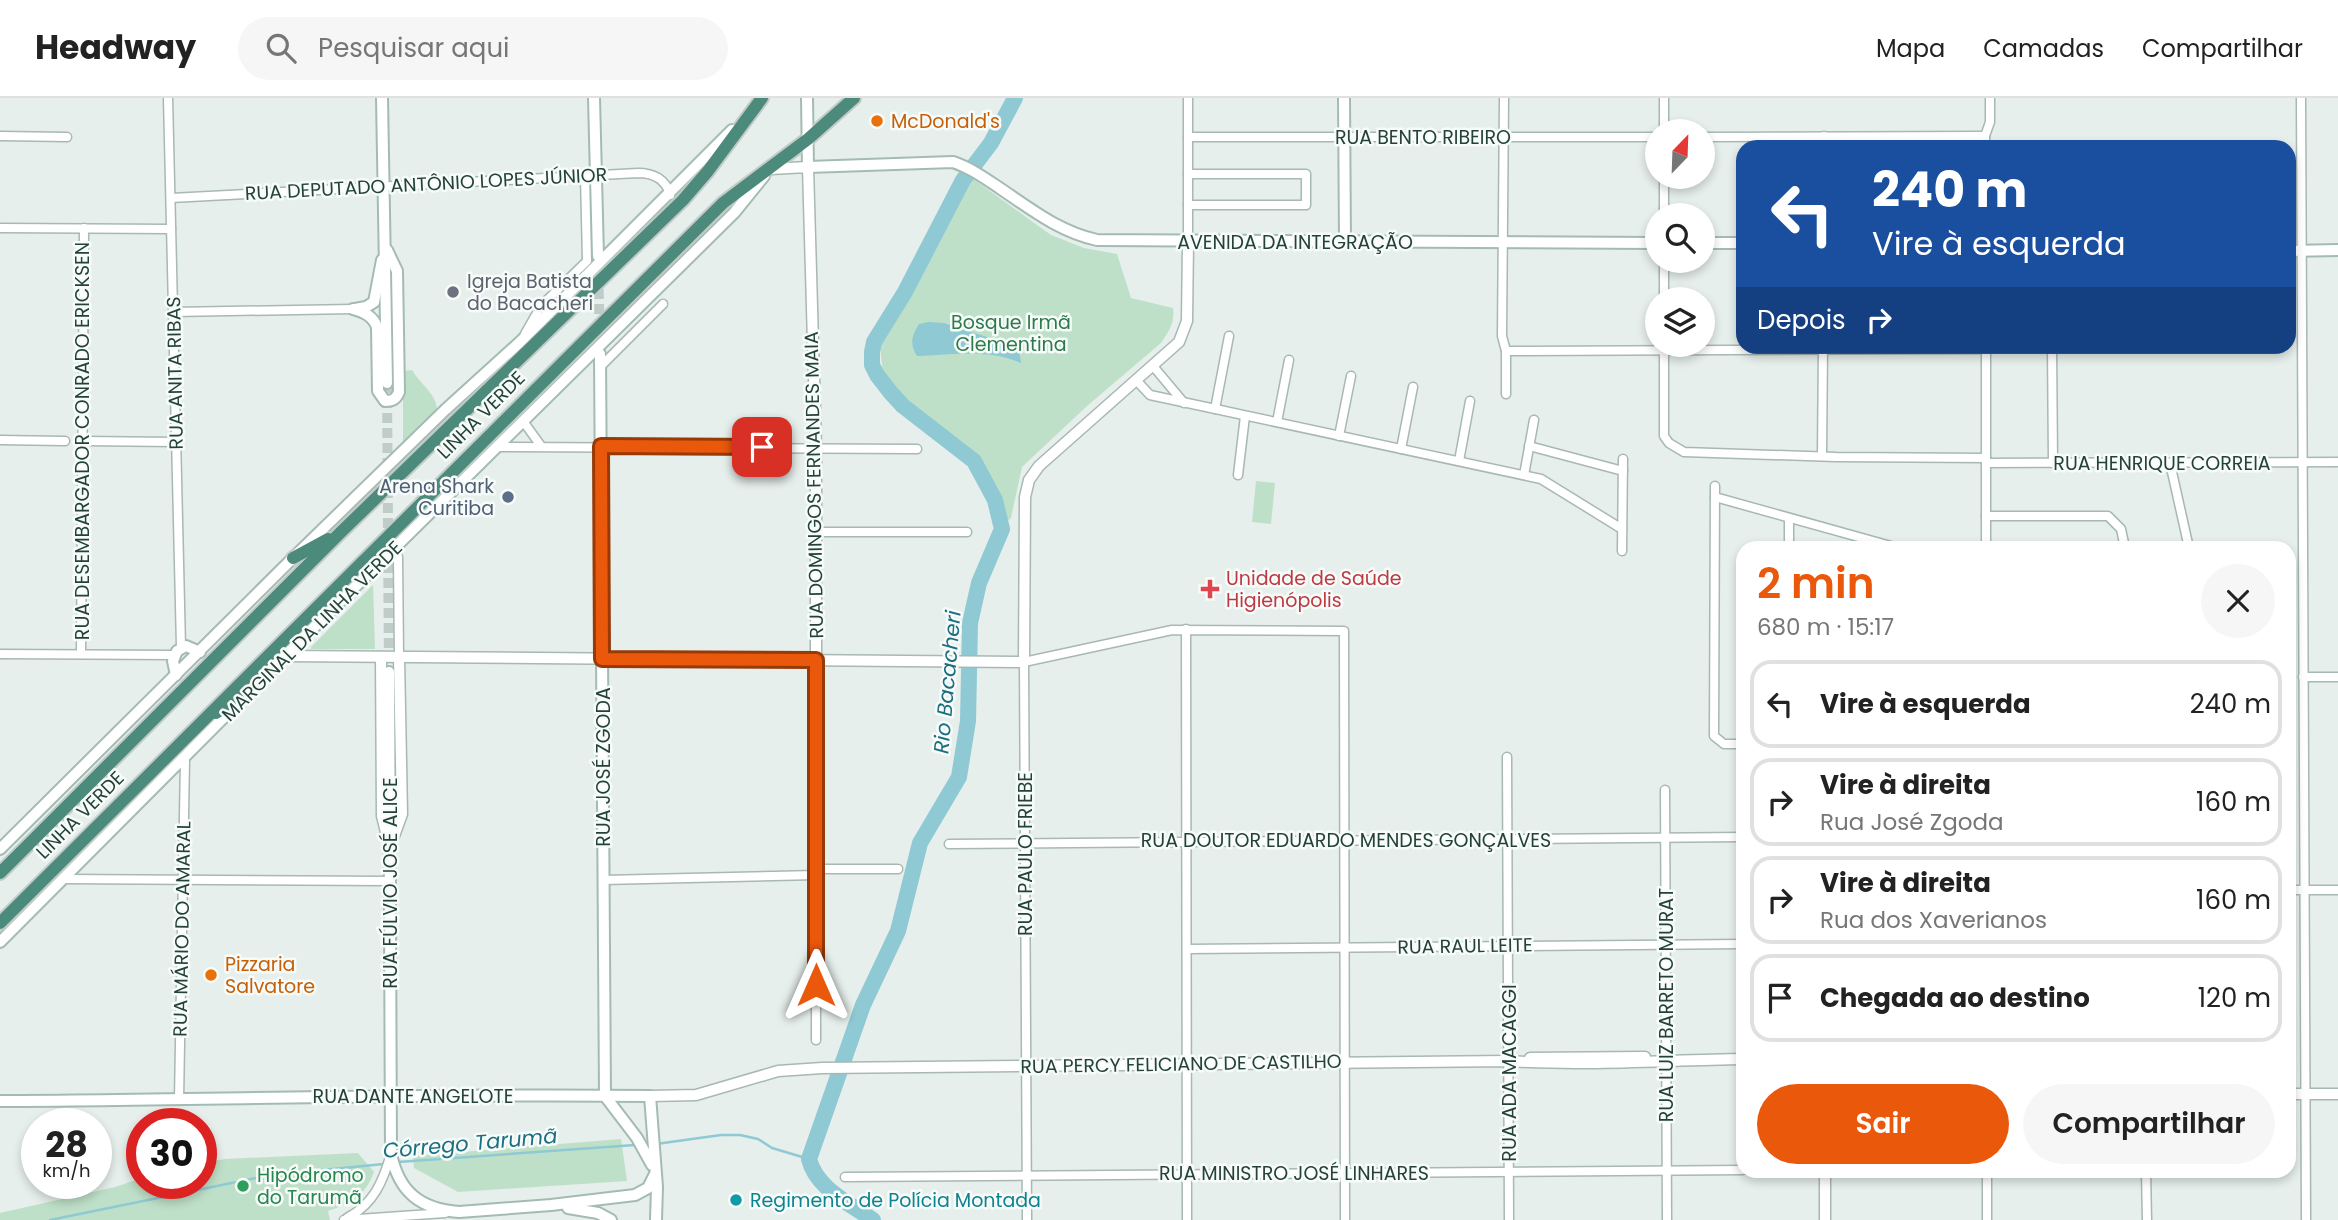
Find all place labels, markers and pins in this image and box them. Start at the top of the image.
place label: McDonald's [891,108,1000,135]
marker: McDonald's [869,113,885,129]
place label: Igreja Batista do Bacacheri [467,268,593,317]
marker: Igreja Batista do Bacacheri [445,284,461,300]
pin [732,417,792,477]
place label: Arena Shark Curitiba [379,473,494,522]
marker: Arena Shark Curitiba [500,489,516,505]
place label: Unidade de Saúde Higienópolis [1226,565,1402,614]
marker: Unidade de Saúde Higienópolis [1200,579,1220,599]
place label: Pizzaria Salvatore [225,951,315,1000]
marker: Pizzaria Salvatore [203,967,219,983]
place label: Hipódromo do Tarumã [257,1162,364,1211]
marker: Hipódromo do Tarumã [235,1178,251,1194]
place label: Regimento de Polícia Montada [750,1187,1041,1214]
marker: Regimento de Polícia Montada [728,1192,744,1208]

